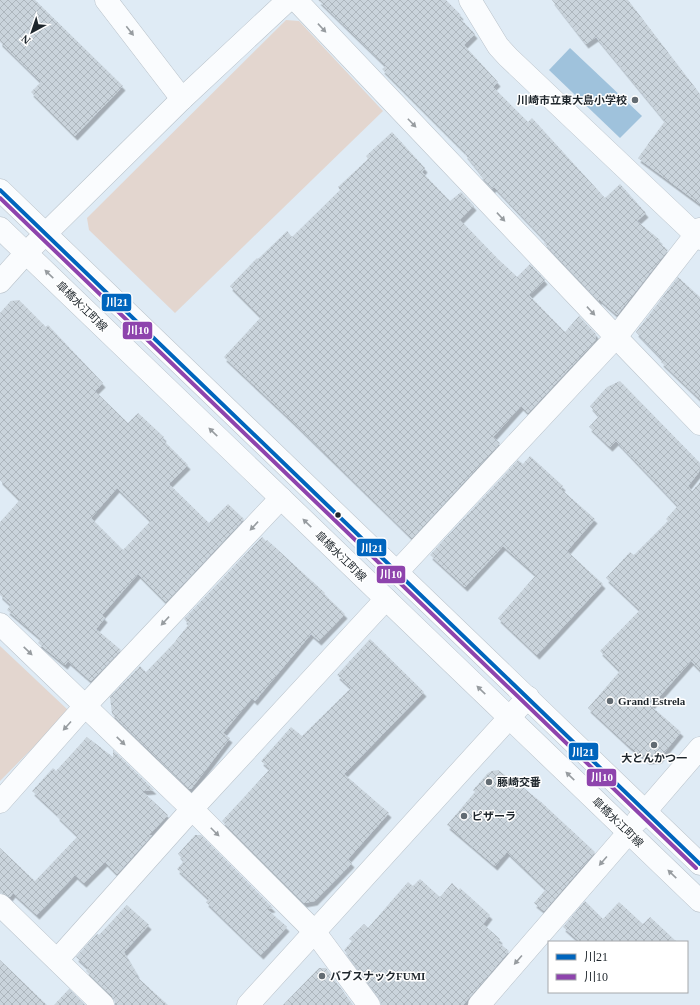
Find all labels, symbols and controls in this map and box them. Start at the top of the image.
north arrow [12,12,52,52]
one-way arrow [318,23,327,33]
one-way arrow [126,25,134,36]
text: N [19,32,32,47]
place label: 川崎市立東大島小学校 [517,94,627,106]
marker: 川崎市立東大島小学校 [630,95,640,105]
one-way arrow [407,118,417,128]
one-way arrow [497,212,506,222]
one-way arrow [44,270,54,279]
street label: 皐橋水江町線 [54,279,110,333]
line badge: 川21 [101,293,132,312]
text: 川21 [106,296,128,308]
one-way arrow [586,306,596,316]
line badge: 川10 [122,321,153,340]
text: 川10 [127,324,149,336]
one-way arrow [208,428,218,437]
unlabelled marker [333,510,343,520]
one-way arrow [302,518,312,527]
one-way arrow [249,521,259,531]
street label: 皐橋水江町線 [313,529,369,583]
line badge: 川21 [356,538,387,557]
text: 川21 [361,542,383,554]
line badge: 川10 [376,565,406,584]
text: 川10 [380,568,402,580]
one-way arrow [160,616,170,626]
one-way arrow [23,646,33,656]
one-way arrow [476,685,486,695]
place label: Grand Estrela [618,695,686,707]
marker: Grand Estrela [605,696,615,706]
one-way arrow [62,721,72,731]
one-way arrow [117,736,126,745]
marker: 大とんかつ一 [649,740,659,750]
line badge: 川21 [568,742,599,761]
text: 川21 [572,746,594,758]
place label: 大とんかつ一 [621,752,687,764]
line badge: 川10 [586,768,617,787]
one-way arrow [565,771,575,780]
text: 川10 [591,771,613,783]
place label: 藤崎交番 [497,776,541,788]
marker: 藤崎交番 [484,777,494,787]
street label: 皐橋水江町線 [590,795,646,849]
place label: ピザーラ [472,810,516,822]
marker: ピザーラ [459,811,469,821]
one-way arrow [210,827,220,836]
one-way arrow [598,856,607,866]
one-way arrow [667,869,677,879]
legend [548,941,688,993]
text: 川21 [584,950,608,964]
one-way arrow [514,955,523,964]
place label: バブスナックFUMI [330,970,425,982]
text: 川10 [584,970,608,984]
marker: バブスナックFUMI [317,971,327,981]

